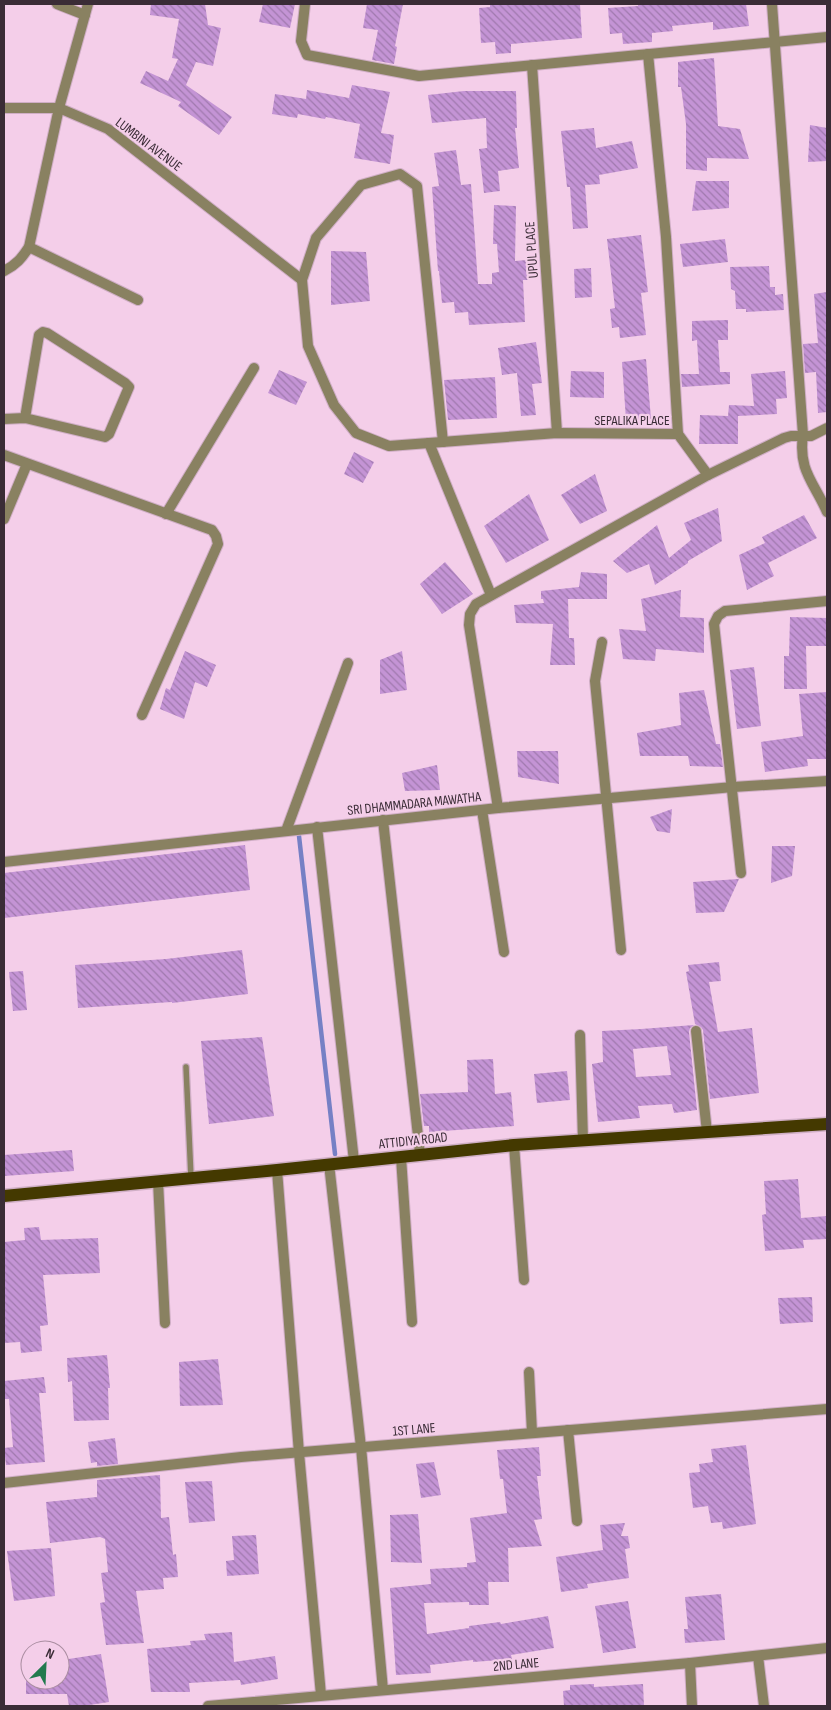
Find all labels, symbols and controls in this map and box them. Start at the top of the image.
street label: LUMBINI AVENUE [112,114,186,175]
street label: UPUL PLACE [521,221,542,279]
street label: SEPALIKA PLACE [594,412,670,429]
street label: SRI DHAMMADARA MAWATHA [346,788,483,819]
street label: ATTIDIYA ROAD [377,1128,448,1153]
street label: 1ST LANE [392,1419,436,1440]
north arrow [20,1640,70,1690]
text: N [43,1644,57,1663]
street label: 2ND LANE [492,1654,540,1675]

